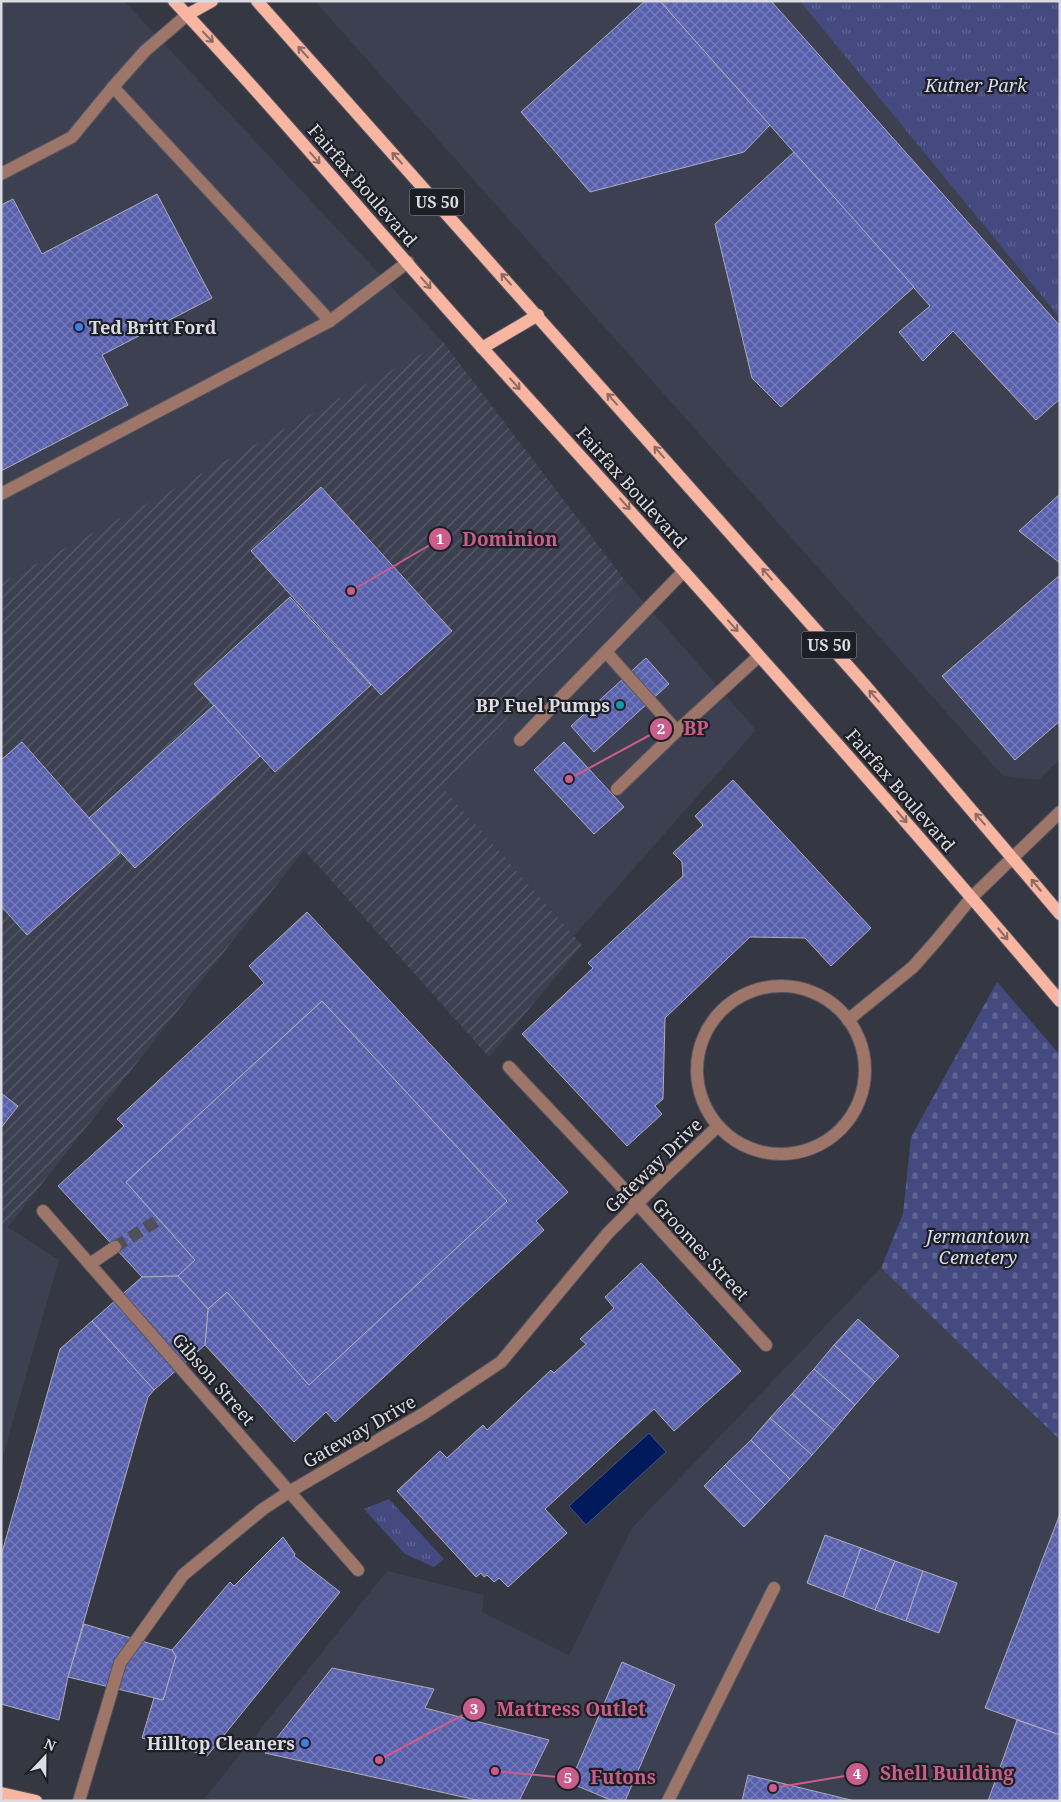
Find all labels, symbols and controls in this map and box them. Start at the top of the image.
one-way arrow [202,30,214,43]
one-way arrow [297,46,309,59]
park label: Kutner Park [924,73,1028,97]
street label: Fairfax Boulevard [303,119,423,251]
one-way arrow [392,151,403,164]
one-way arrow [310,152,321,165]
road number: US 50 [410,188,464,216]
one-way arrow [500,273,511,286]
one-way arrow [420,276,431,289]
place label: Ted Britt Ford [89,315,217,339]
marker: Ted Britt Ford [73,321,85,333]
one-way arrow [509,378,521,391]
one-way arrow [606,392,618,405]
street label: Fairfax Boulevard [571,421,693,553]
one-way arrow [654,446,665,459]
one-way arrow [619,498,630,511]
callout: Dominion [427,522,568,556]
text: Dominion [462,526,558,552]
text: 1 [436,528,444,548]
one-way arrow [762,568,773,581]
one-way arrow [727,619,738,632]
road number: US 50 [802,632,856,658]
one-way arrow [869,690,880,703]
place label: BP Fuel Pumps [476,693,610,717]
marker: BP Fuel Pumps [614,699,626,711]
callout: BP [648,712,718,746]
text: BP [684,715,708,741]
text: 2 [657,718,665,738]
street label: Fairfax Boulevard [841,724,961,856]
one-way arrow [896,811,907,824]
one-way arrow [975,813,986,826]
one-way arrow [1030,879,1041,892]
one-way arrow [997,927,1008,940]
street label: Gateway Drive [599,1112,707,1218]
street label: Groomes Street [647,1193,755,1305]
park label: Jermantown Cemetery [923,1224,1030,1269]
street label: Gibson Street [167,1328,261,1430]
street label: Gateway Drive [298,1389,420,1473]
callout: Mattress Outlet [461,1692,656,1726]
text: Mattress Outlet [496,1696,646,1722]
text: 3 [470,1698,478,1718]
place label: Hilltop Cleaners [147,1731,295,1755]
north arrow [20,1732,70,1782]
text: N [41,1734,59,1755]
marker: Hilltop Cleaners [299,1737,311,1749]
callout: Shell Building [845,1757,1024,1791]
text: Shell Building [880,1760,1014,1786]
callout: Futons [555,1761,666,1795]
text: 4 [853,1763,862,1783]
text: Futons [590,1764,656,1790]
text: 5 [564,1767,572,1787]

